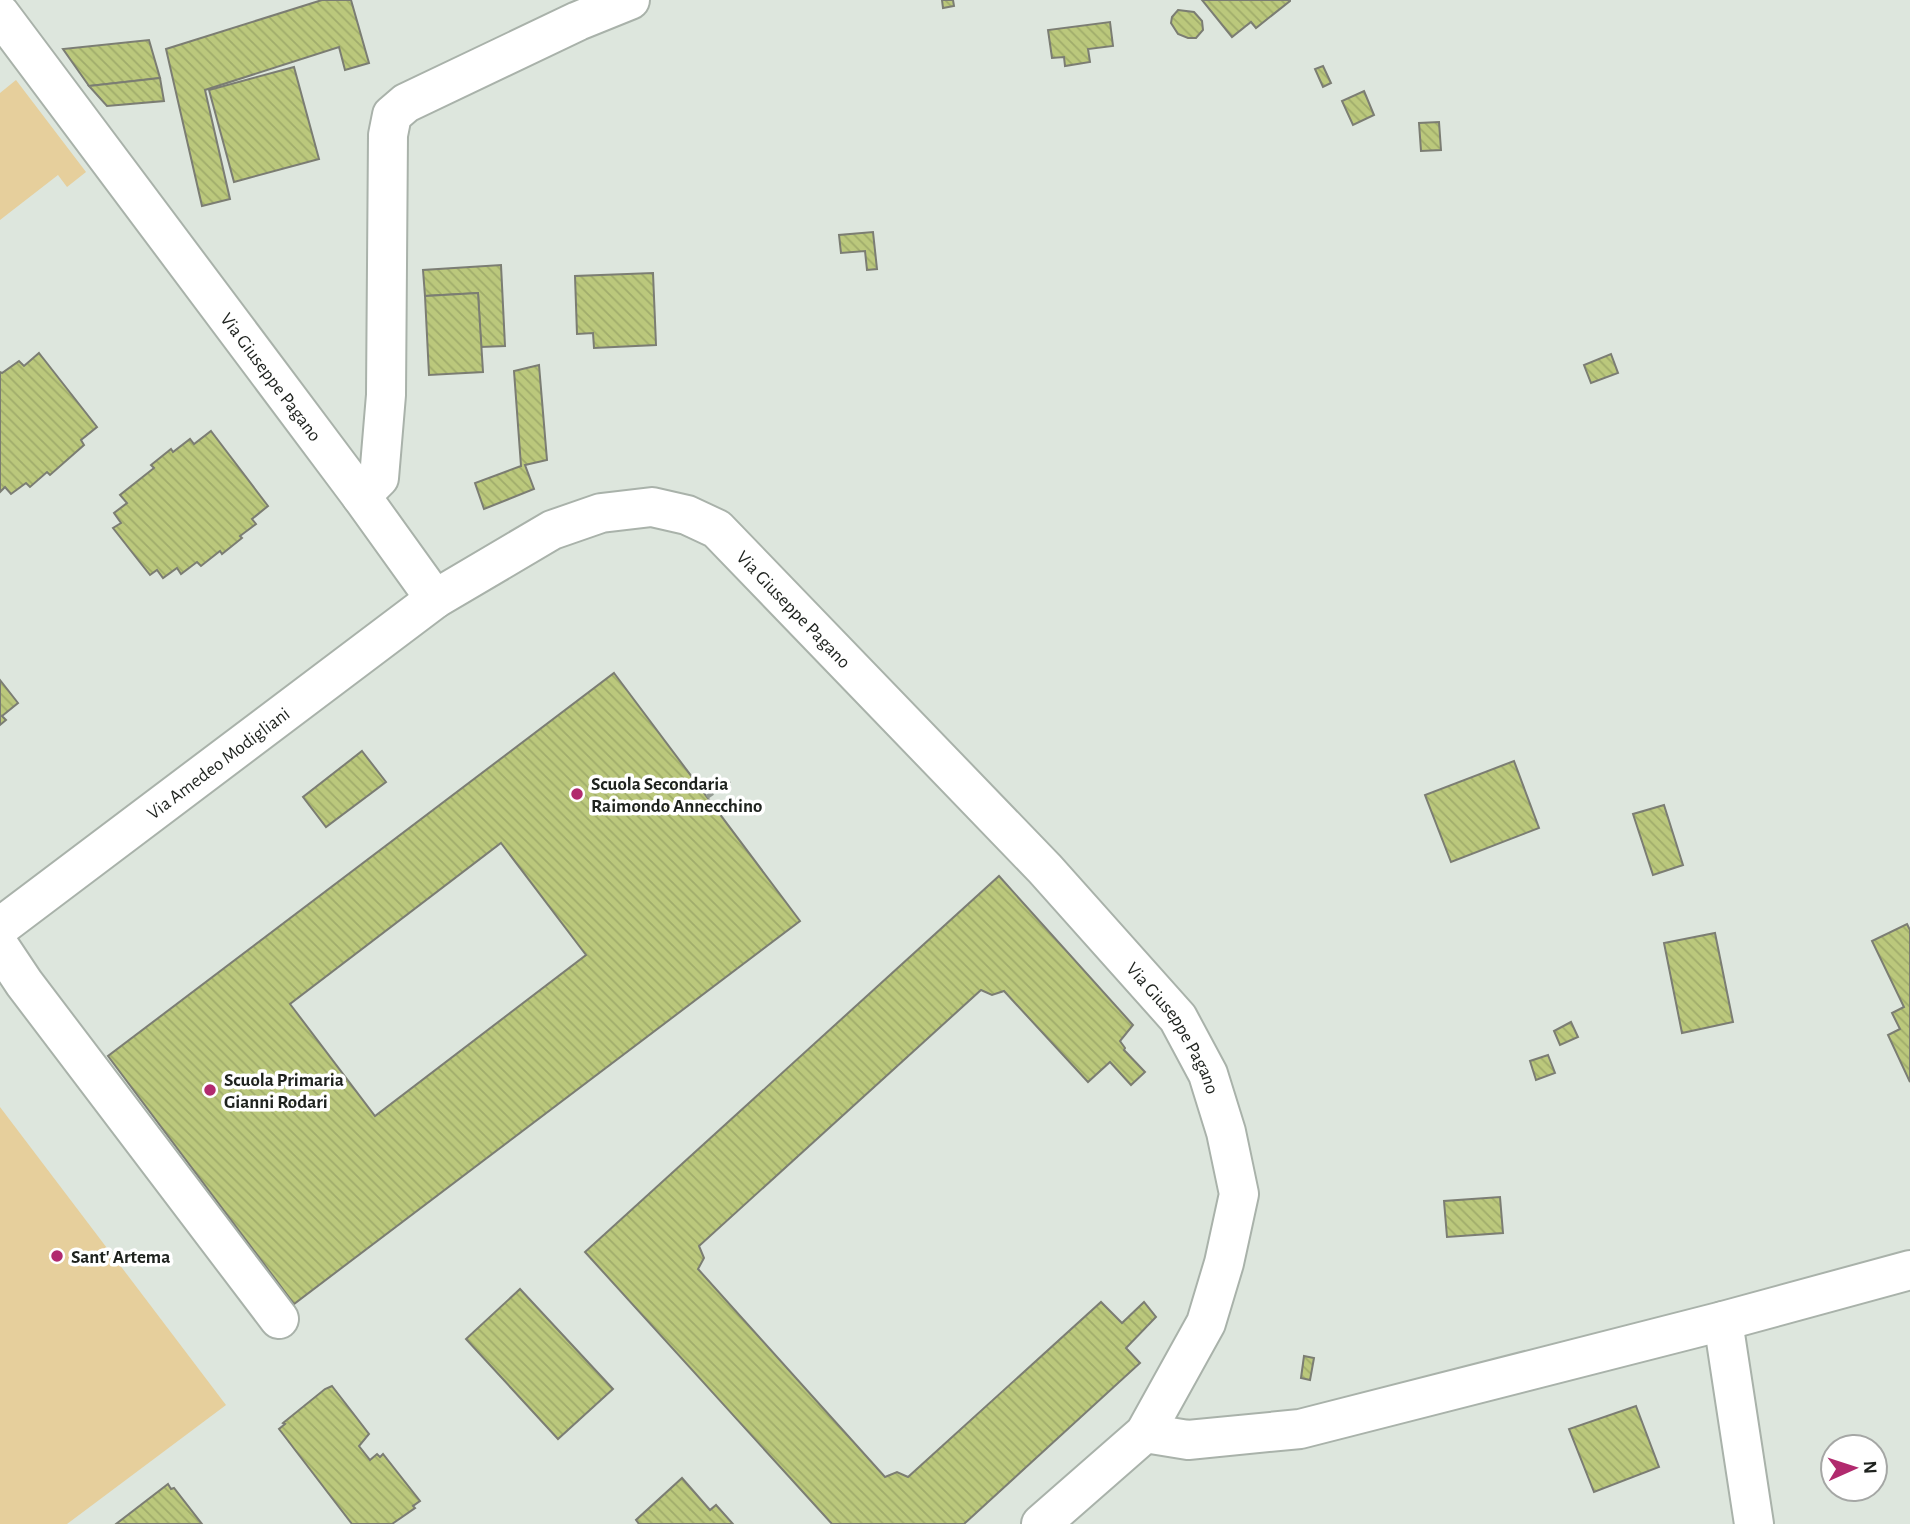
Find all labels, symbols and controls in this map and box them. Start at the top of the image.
street label: Via Giuseppe Pagano [216,310,324,445]
street label: Via Giuseppe Pagano [732,548,854,672]
street label: Via Amedeo Modigliani [144,704,294,824]
place label: Scuola Secondaria Raimondo Annecchino [591,775,762,816]
marker: Scuola Secondaria Raimondo Annecchino [569,786,585,802]
street label: Via Giuseppe Pagano [1122,959,1222,1096]
place label: Scuola Primaria Gianni Rodari [224,1071,344,1112]
marker: Scuola Primaria Gianni Rodari [202,1082,218,1098]
marker: Sant' Artema [49,1248,65,1264]
place label: Sant' Artema [71,1248,170,1267]
north arrow [1819,1433,1889,1503]
text: N [1860,1460,1879,1474]

